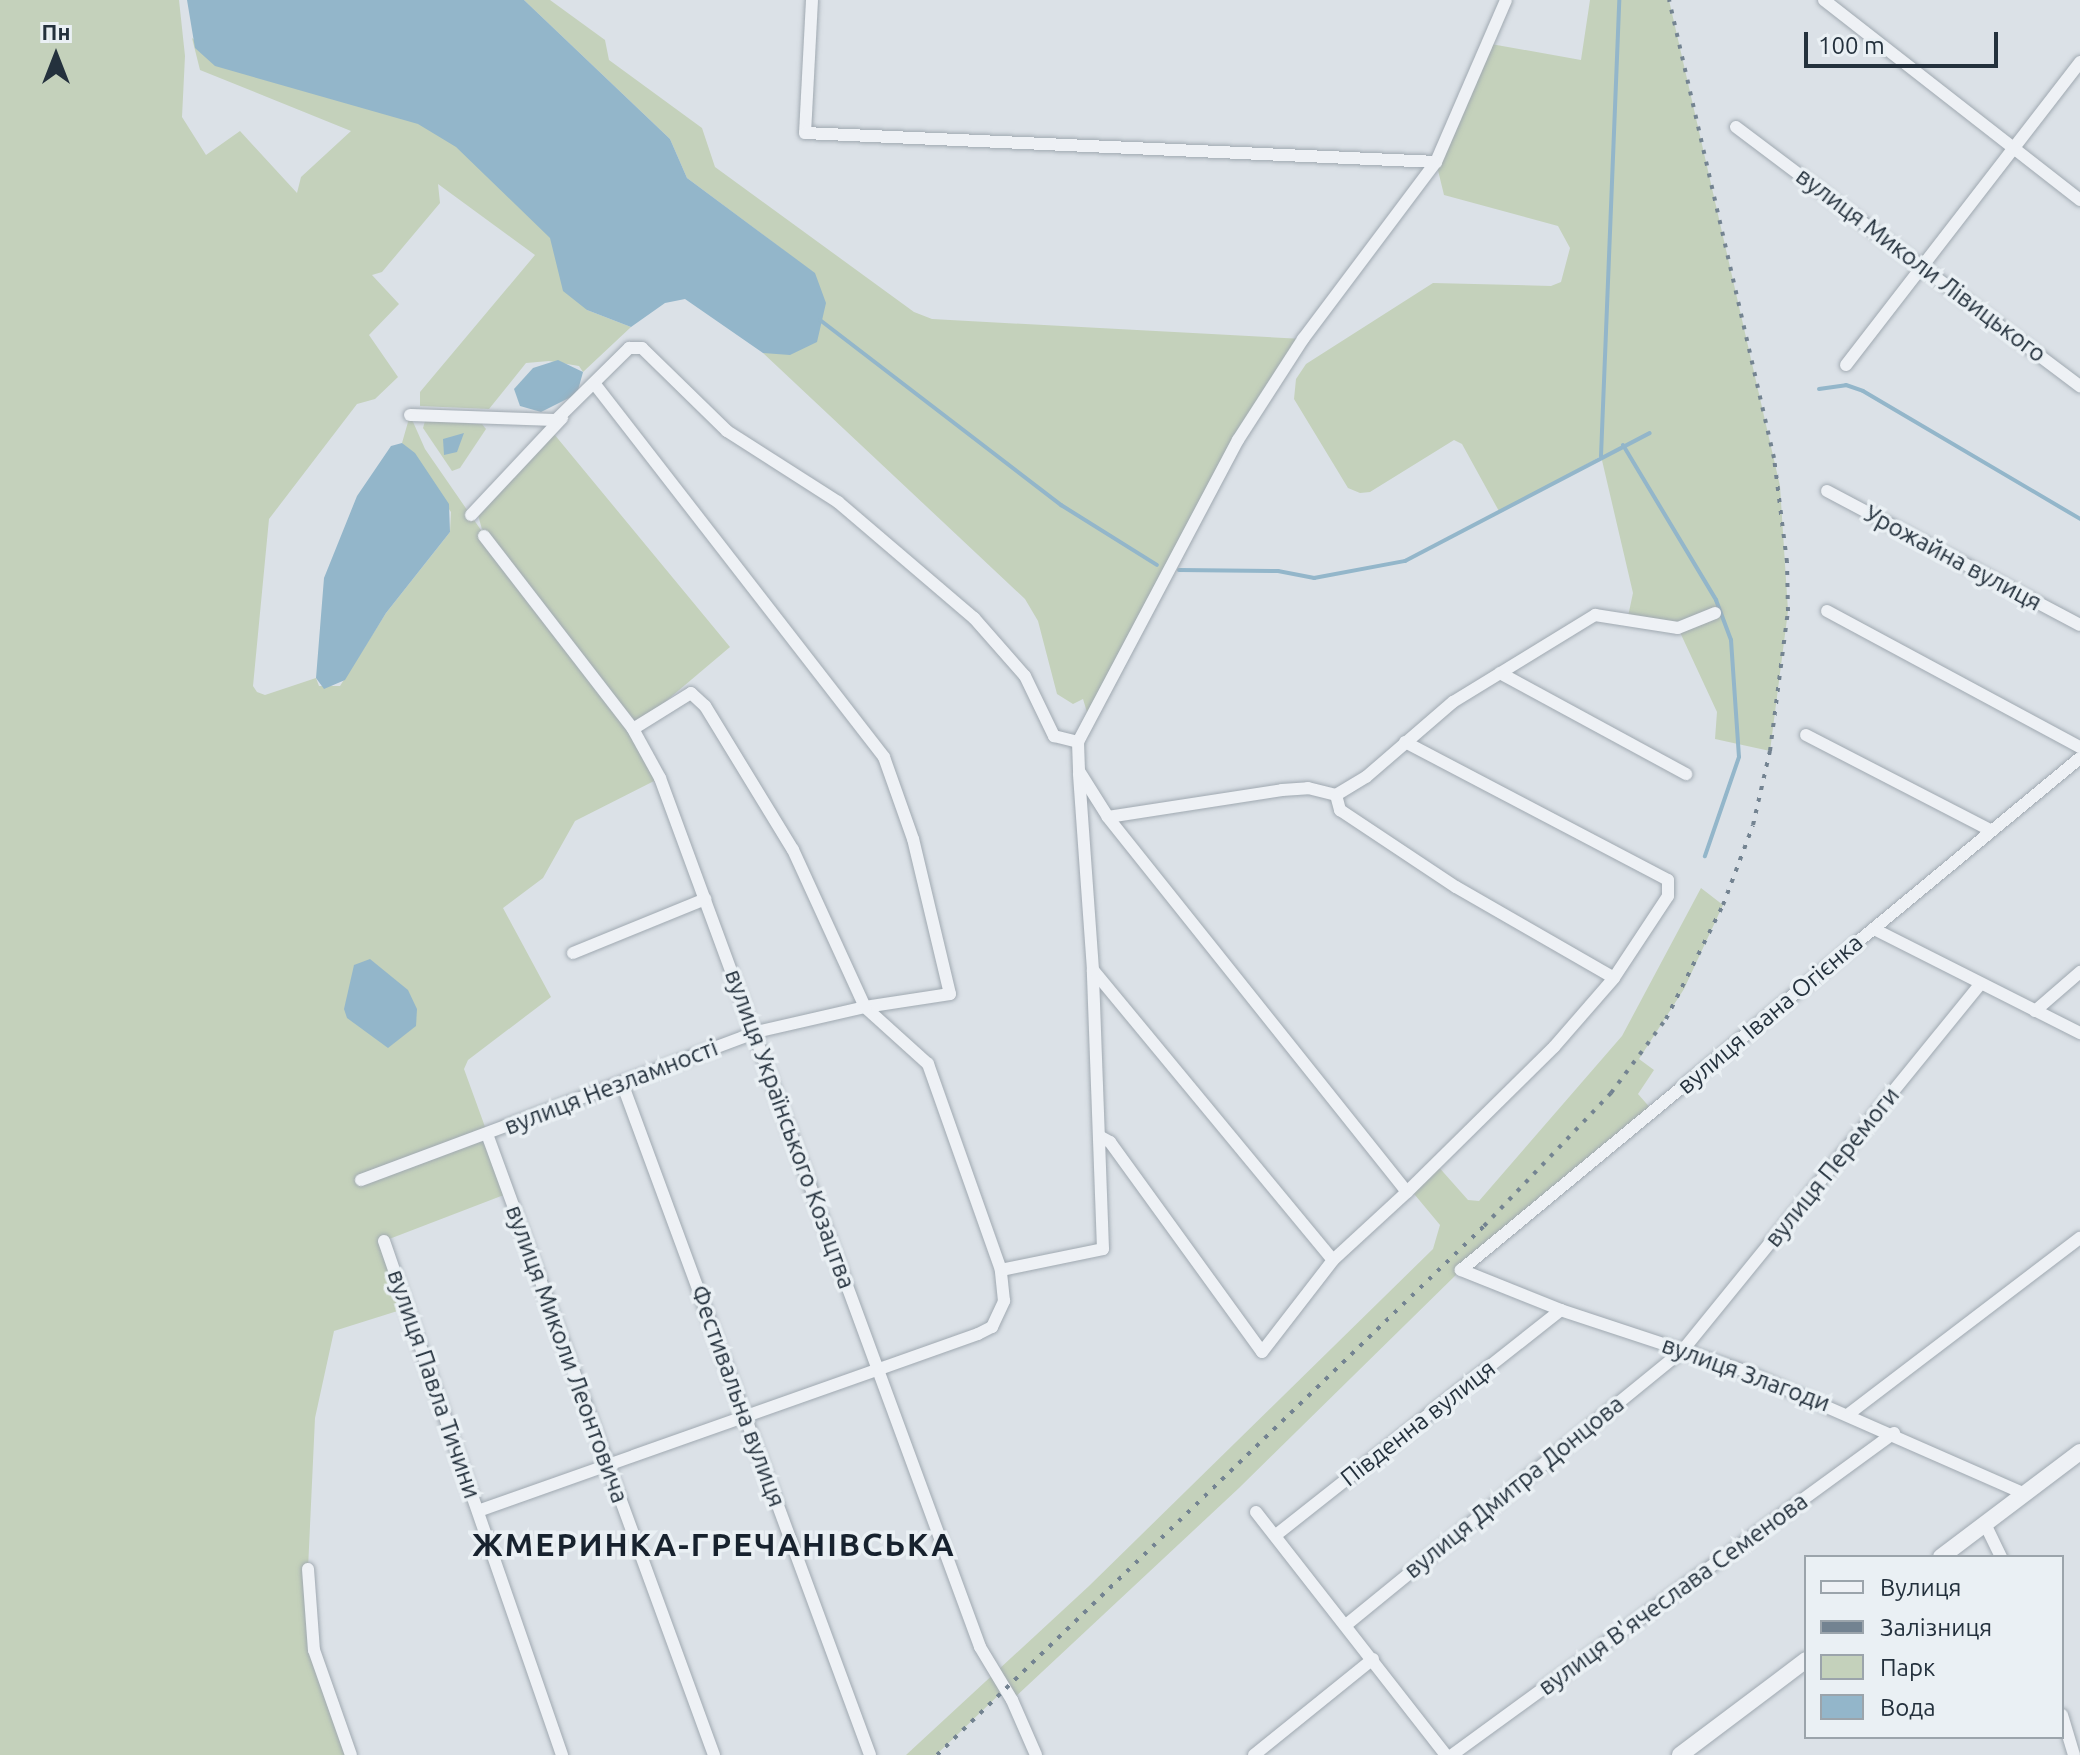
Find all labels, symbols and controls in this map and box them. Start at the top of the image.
north arrow [16,16,96,96]
scale bar [1808,16,2002,66]
text: Пн [42,19,70,44]
text: 100 m [1818,32,1885,59]
street label: вулиця Миколи Лівицького [1790,162,2052,368]
street label: Урожайна вулиця [1859,499,2047,617]
street label: вулиця Івана Огієнка [1672,928,1868,1100]
street label: вулиця Українського Козацтва [719,965,861,1293]
street label: вулиця Незламності [500,1033,722,1141]
street label: вулиця Перемоги [1759,1081,1905,1253]
street label: вулиця Миколи Леонтовича [500,1201,634,1507]
street label: вулиця Павла Тичини [381,1266,487,1502]
street label: Фестивальна вулиця [685,1281,791,1511]
street label: вулиця Злагоди [1658,1330,1834,1418]
street label: Південна вулиця [1335,1354,1501,1492]
street label: вулиця Дмитра Донцова [1398,1390,1630,1584]
street label: вулиця В'ячеслава Семенова [1533,1487,1813,1701]
district label: ЖМЕРИНКА-ГРЕЧАНІВСЬКА [472,1525,956,1563]
legend [1804,1555,2064,1739]
text: Вулиця [1880,1574,1962,1601]
text: Залізниця [1880,1614,1992,1641]
text: Парк [1880,1654,1935,1681]
text: Вода [1880,1694,1936,1721]

